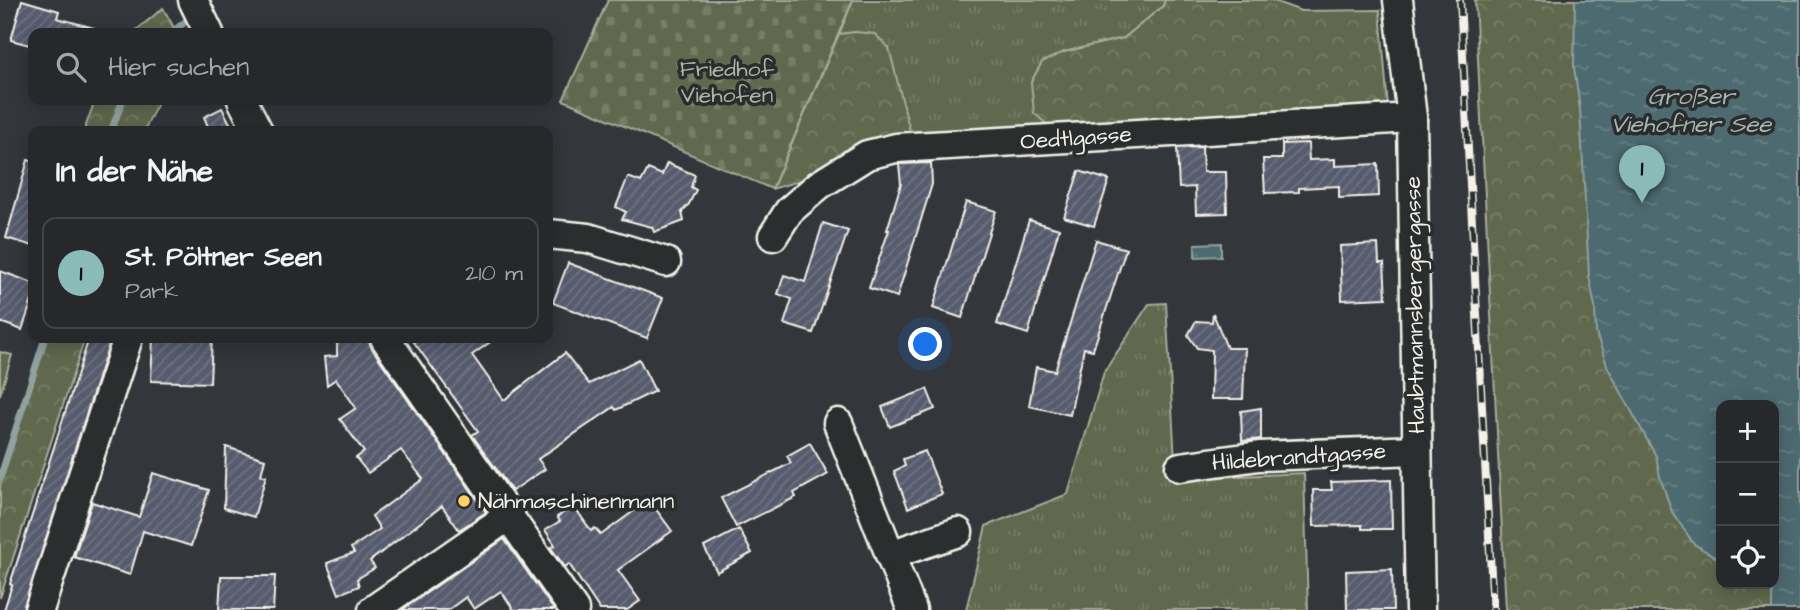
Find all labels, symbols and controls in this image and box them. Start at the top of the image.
search box [28,28,553,105]
icon: search [52,48,90,86]
text: Hier suchen [108,49,249,85]
park label: Friedhof Viehofen [680,53,774,111]
water label: Großer Viehofner See [1611,80,1772,142]
street label: Oedtlgasse [1019,118,1133,159]
pin: 1 [1619,145,1665,203]
text: In der Nähe [56,151,213,193]
street label: Haubtmannsbergergasse [1397,176,1434,434]
text: St. Pöltner Seen [125,239,322,275]
text: 1 [80,257,82,289]
text: 210 m [465,257,523,289]
text: Park [125,275,178,307]
your location [908,327,942,361]
map controls [1716,400,1779,589]
button: + [1716,400,1779,463]
street label: Hildebrandtgasse [1211,435,1387,480]
button: − [1716,463,1779,526]
place label: Nähmaschinenmann [478,485,674,517]
marker: Nähmaschinenmann [456,493,472,509]
button: locate [1716,526,1779,589]

